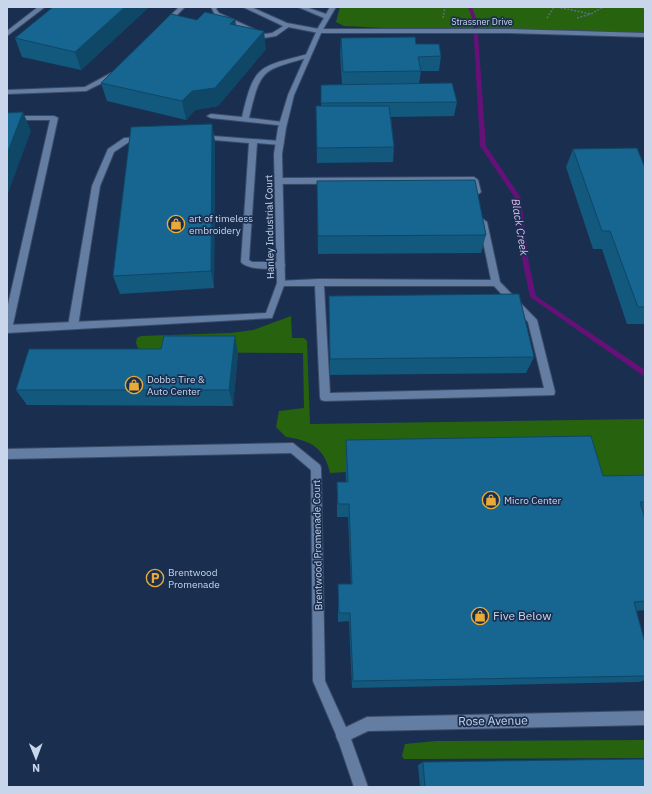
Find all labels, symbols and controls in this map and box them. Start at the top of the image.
street label: Strassner Drive [451,16,513,27]
street label: Hanley Industrial Court [262,174,277,279]
water label: Black Creek [509,198,531,257]
place label: art of timeless embroidery [189,212,253,237]
shop icon: art of timeless embroidery [166,214,186,234]
place label: Dobbs Tire & Auto Center [147,373,205,398]
shop icon: Dobbs Tire & Auto Center [124,375,144,395]
street label: Brentwood Promenade Court [310,479,325,610]
shop icon: Micro Center [481,490,501,510]
place label: Micro Center [504,494,562,507]
place label: Brentwood Promenade [168,566,220,591]
parking icon: Brentwood Promenade [145,568,165,588]
shop icon: Five Below [470,606,490,626]
place label: Five Below [493,608,552,623]
street label: Rose Avenue [458,712,528,729]
north arrow [16,738,56,778]
text: N [32,761,40,775]

